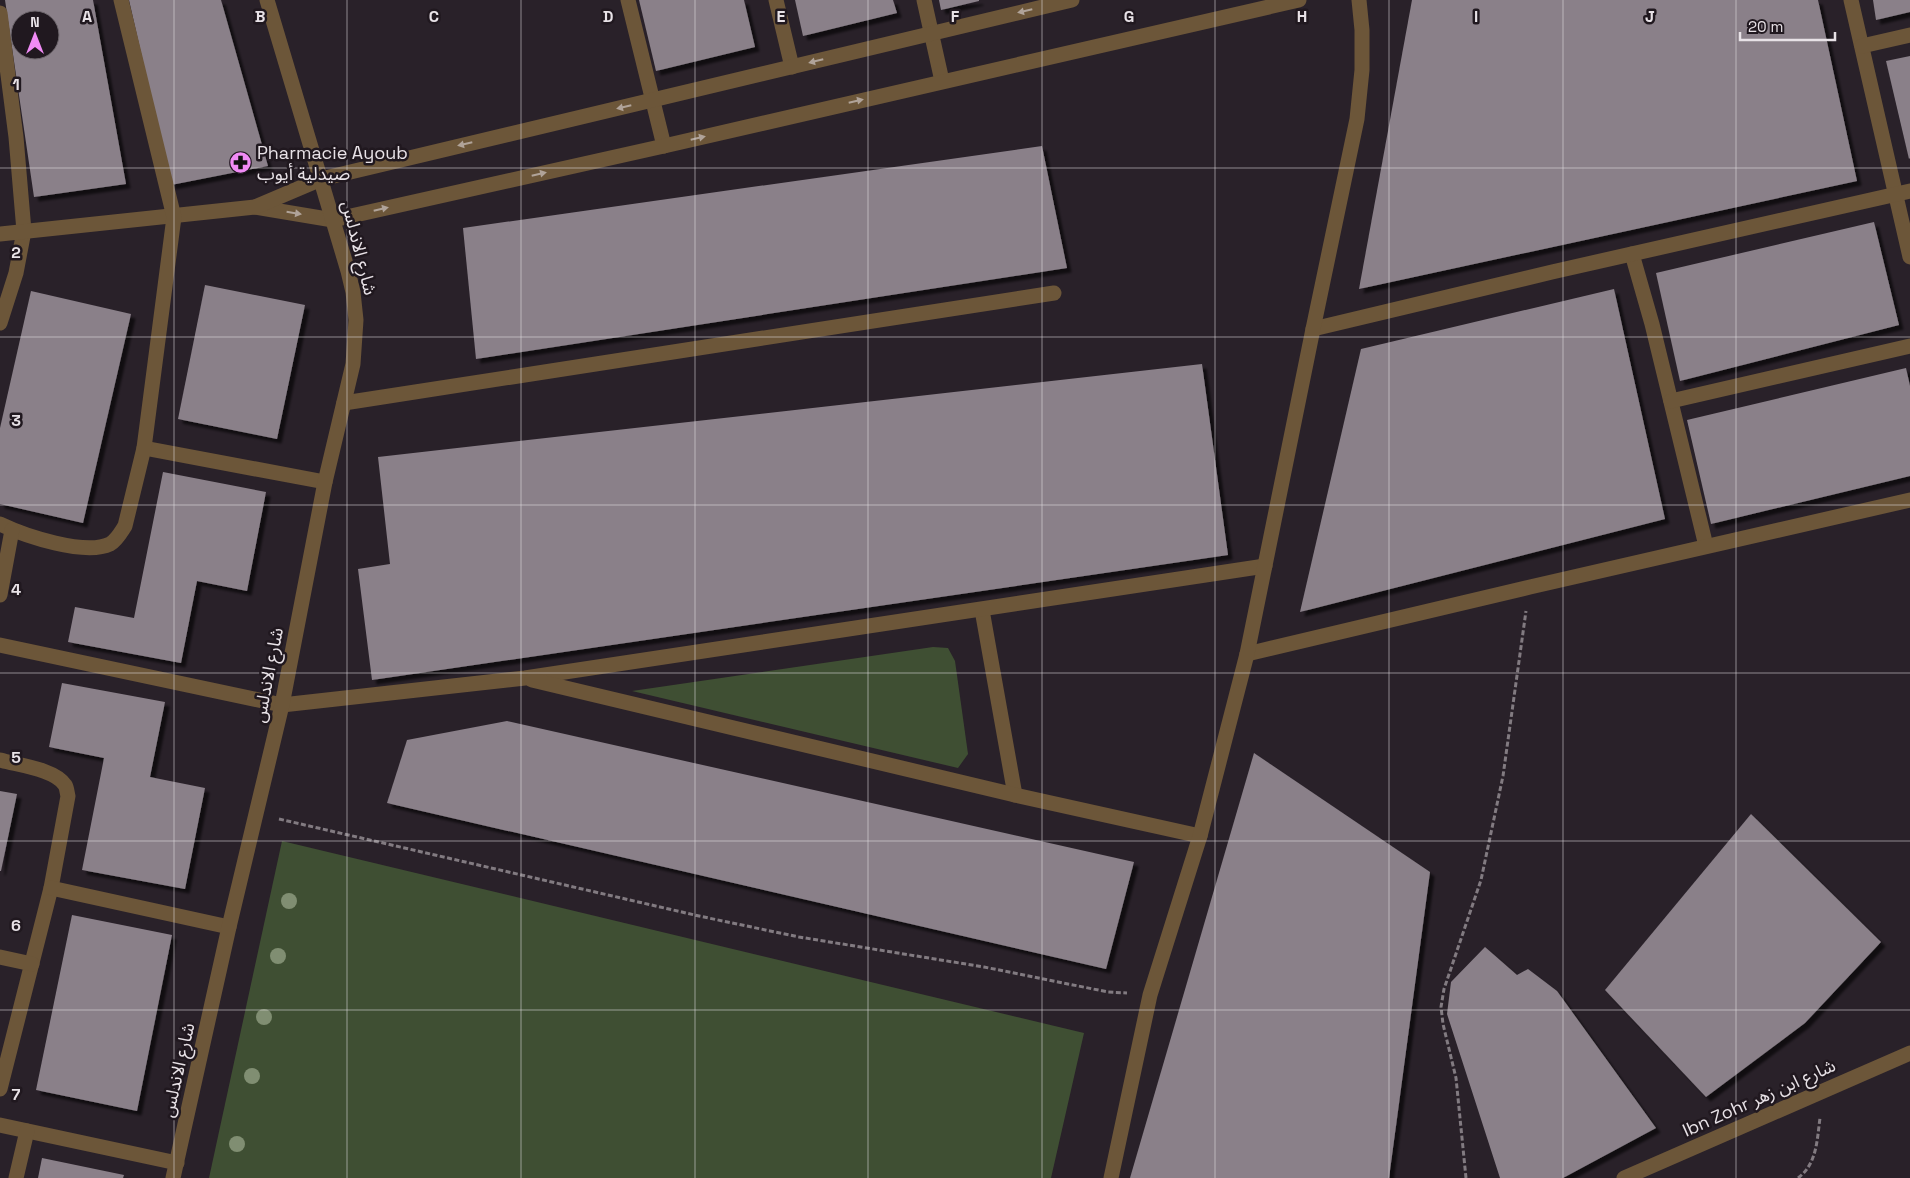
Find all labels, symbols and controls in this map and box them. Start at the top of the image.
text: A [82,6,92,27]
text: B [255,6,265,27]
text: C [429,6,439,27]
text: D [603,6,613,27]
text: E [777,6,786,27]
text: F [951,6,960,27]
text: G [1124,6,1134,27]
text: H [1297,6,1307,27]
text: I [1474,6,1478,27]
text: J [1645,6,1655,27]
one-way arrow [1017,7,1032,15]
north arrow [10,10,60,60]
scale bar [1740,10,1835,42]
text: N [30,13,40,31]
text: 20 m [1748,17,1783,36]
one-way arrow [808,57,823,65]
text: 1 [12,74,20,95]
one-way arrow [849,97,864,105]
one-way arrow [616,103,631,111]
one-way arrow [690,134,706,142]
one-way arrow [458,140,473,148]
place label: Pharmacie Ayoub صيدلية أيوب [257,141,408,185]
pharmacy icon: Pharmacie Ayoub صيدلية أيوب [229,151,253,175]
one-way arrow [532,170,547,178]
street label: شارع الاندلس [334,198,382,298]
one-way arrow [373,205,388,213]
one-way arrow [286,210,302,218]
text: 2 [11,242,21,263]
text: 3 [11,410,21,431]
text: 4 [11,579,21,600]
street label: شارع الاندلس [247,625,291,725]
text: 5 [11,747,21,768]
text: 6 [11,915,21,936]
street label: شارع الاندلس [155,1020,202,1120]
street label: Ibn Zohr شارع ابن زهر [1679,1053,1840,1144]
text: 7 [12,1084,21,1105]

